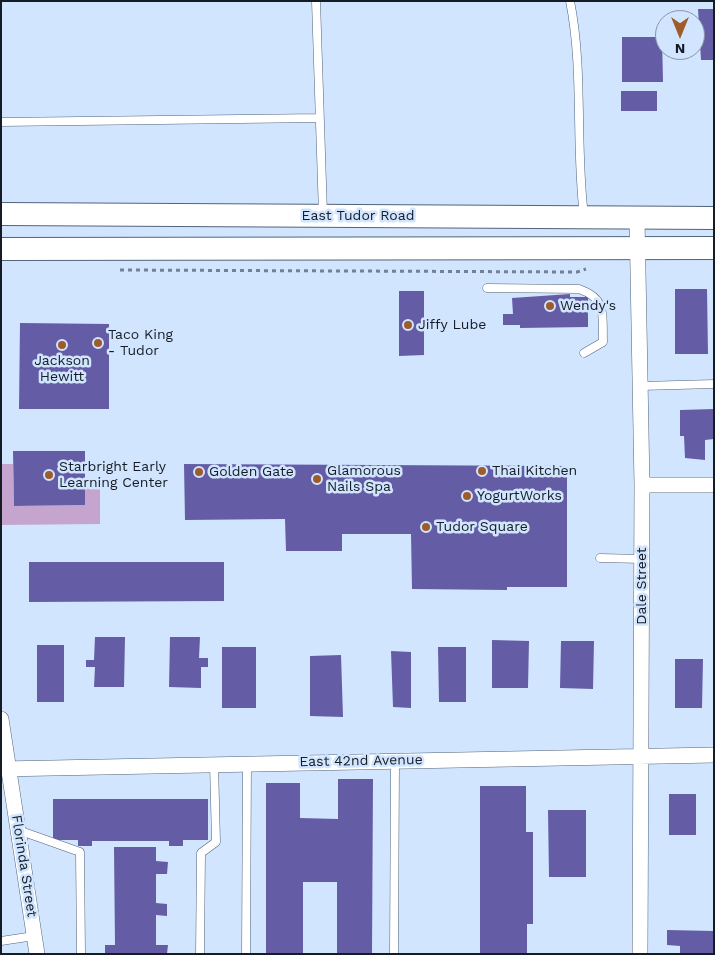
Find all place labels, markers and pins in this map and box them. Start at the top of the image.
place label: Wendy's [560,298,616,314]
marker: Wendy's [544,300,556,312]
place label: Jiffy Lube [418,317,486,333]
marker: Jiffy Lube [402,319,414,331]
place label: Taco King - Tudor [108,327,173,360]
marker: Taco King - Tudor [92,337,104,349]
marker: Jackson Hewitt [56,339,68,351]
place label: Jackson Hewitt [34,353,90,386]
place label: Starbright Early Learning Center [59,459,168,492]
place label: Glamorous Nails Spa [327,463,401,496]
place label: Thai Kitchen [492,463,577,479]
place label: Golden Gate [209,464,294,480]
marker: Thai Kitchen [476,465,488,477]
marker: Golden Gate [193,466,205,478]
marker: Starbright Early Learning Center [43,469,55,481]
marker: Glamorous Nails Spa [311,473,323,485]
place label: YogurtWorks [477,488,562,504]
marker: YogurtWorks [461,490,473,502]
place label: Tudor Square [436,519,528,535]
marker: Tudor Square [420,521,432,533]

